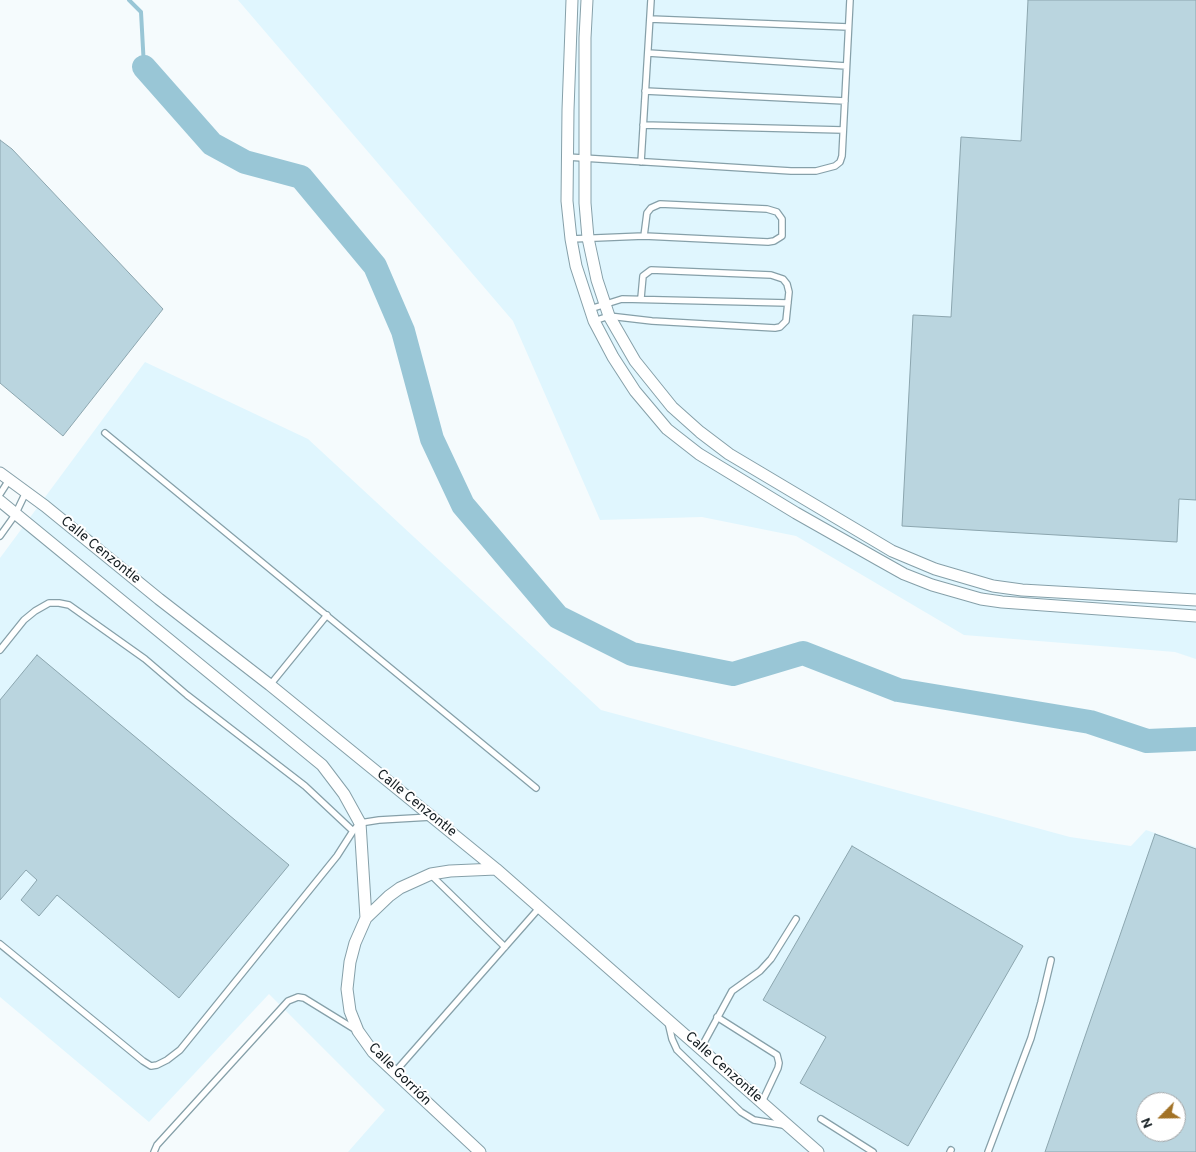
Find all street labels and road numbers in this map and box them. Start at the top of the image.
street label: Calle Cenzontle [57,514,143,588]
street label: Calle Cenzontle [373,767,459,841]
street label: Calle Cenzontle [681,1029,765,1107]
street label: Calle Gorrión [364,1040,434,1110]

